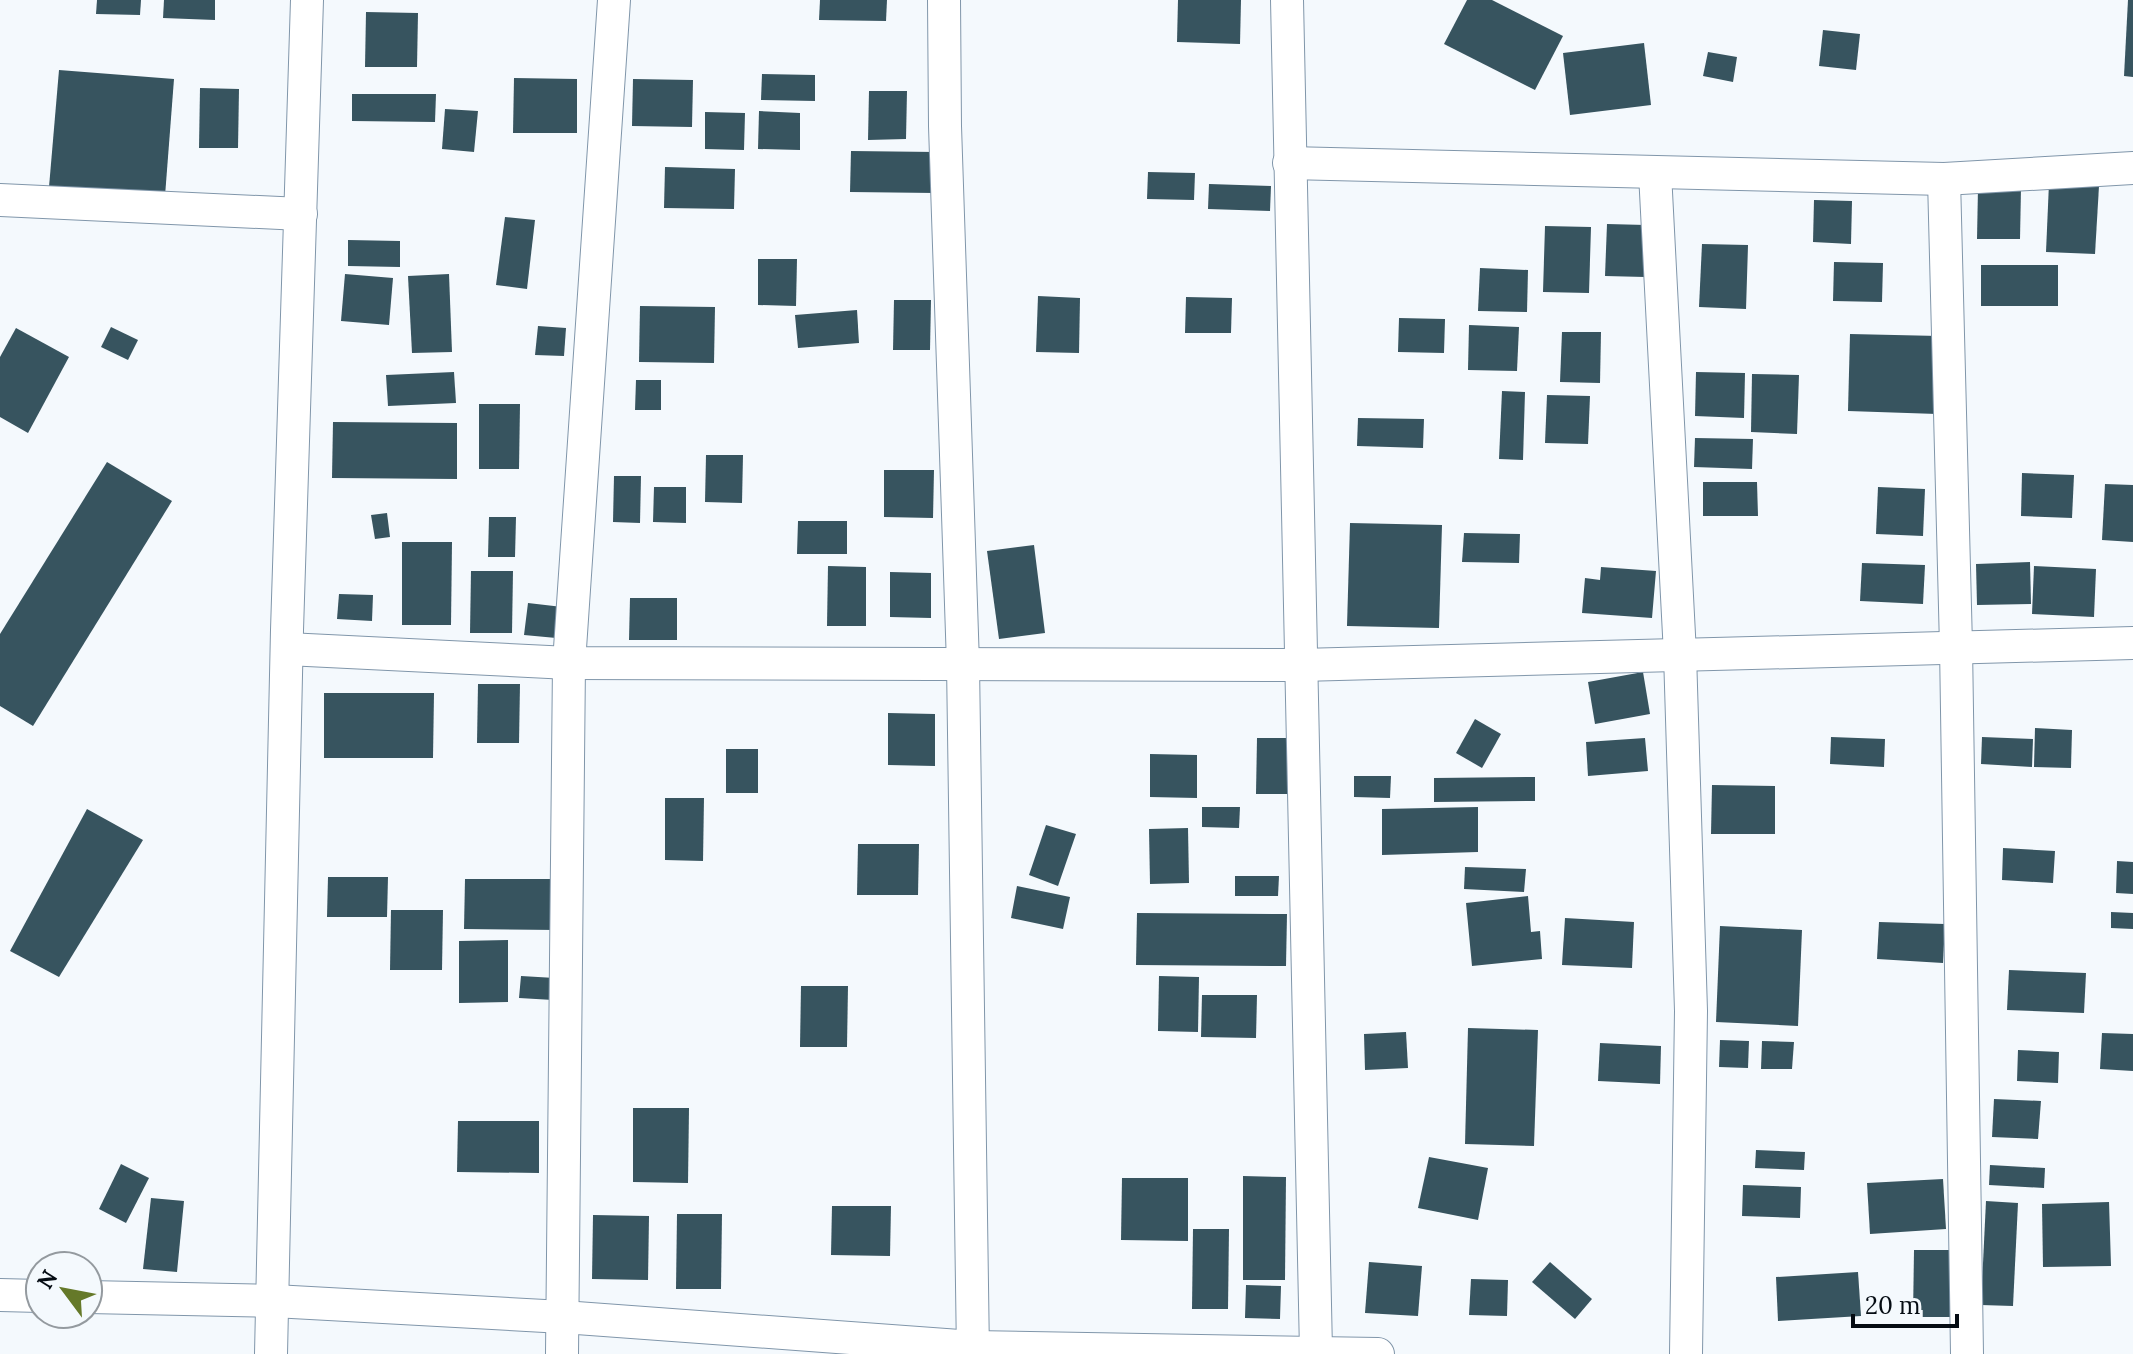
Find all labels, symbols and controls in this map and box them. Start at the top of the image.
north arrow [24,1250,104,1330]
text: N [31,1265,63,1294]
scale bar [1853,1278,1957,1328]
text: 20 m [1865,1290,1921,1321]

